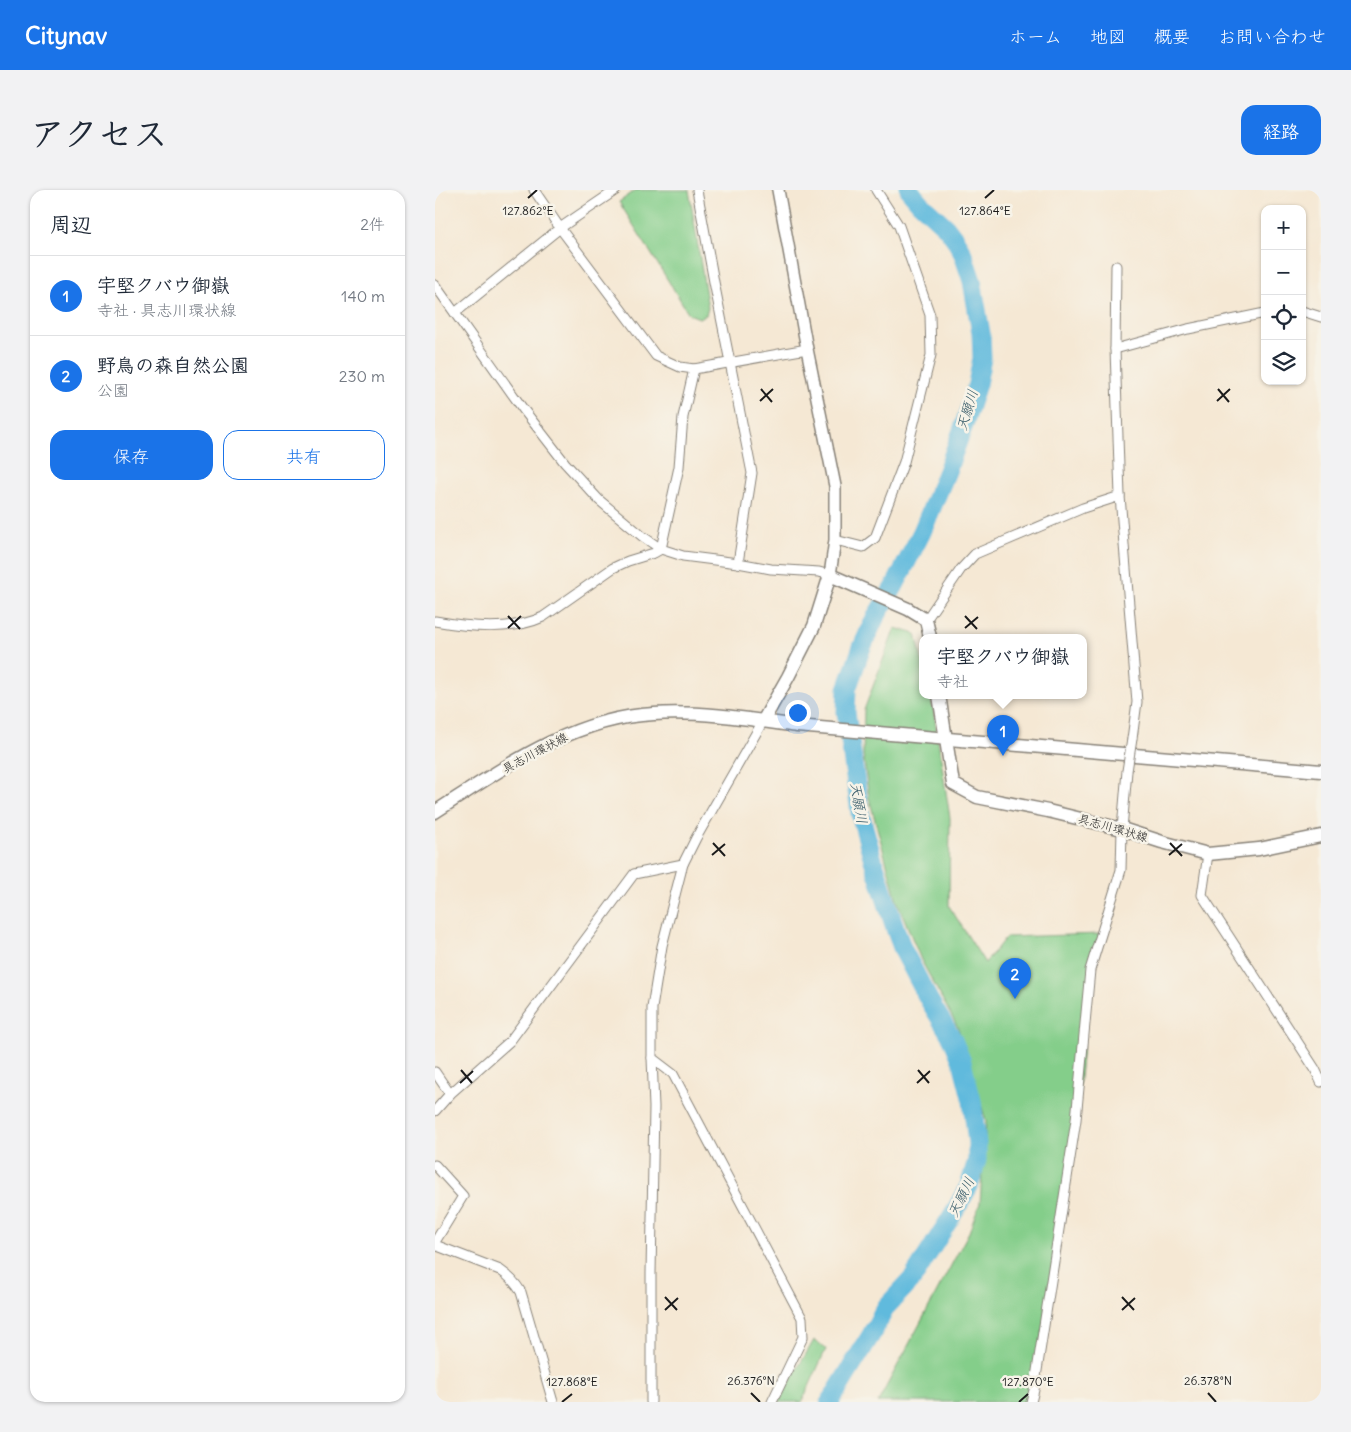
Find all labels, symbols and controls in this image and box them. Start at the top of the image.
text: Citynav [25,20,107,50]
text: ホーム [1009,25,1062,48]
text: 地図 [1090,25,1126,48]
text: 概要 [1154,25,1190,48]
text: お問い合わせ [1218,25,1326,48]
button: 経路 [1241,105,1321,155]
text: アクセス [30,111,168,155]
text: 127.862°E [502,203,554,218]
text: 127.864°E [959,203,1011,218]
map controls [1261,205,1306,385]
button: + [1261,205,1306,250]
text: 周辺 [50,211,92,238]
text: 2件 [360,214,385,234]
button: − [1261,250,1306,295]
text: 宇堅クバウ御嶽 [97,273,230,297]
text: 1 [63,286,69,306]
text: 140 m [341,286,385,306]
button: locate [1261,295,1306,340]
text: 寺社 · 具志川環状線 [97,300,236,320]
button: layers [1261,340,1306,385]
text: 野鳥の森自然公園 [97,353,249,377]
text: 2 [62,366,70,386]
text: 230 m [339,366,385,386]
text: 公園 [97,380,129,400]
water label: 天願川 [952,387,982,433]
button: 保存 [50,430,213,480]
button: 共有 [223,430,385,480]
popup [919,634,1087,699]
text: 宇堅クバウ御嶽 [937,644,1069,668]
text: 寺社 [937,671,969,691]
your location [785,700,811,726]
pin: 1 [987,715,1019,756]
street label: 具志川環状線 [499,729,570,776]
water label: 天願川 [846,781,872,825]
street label: 具志川環状線 [1076,810,1150,845]
pin: 2 [999,958,1031,999]
water label: 天願川 [944,1174,978,1220]
text: 26.376°N [727,1373,775,1388]
text: 26.378°N [1184,1373,1232,1388]
text: 127.868°E [546,1374,598,1389]
text: 127.870°E [1002,1374,1054,1389]

